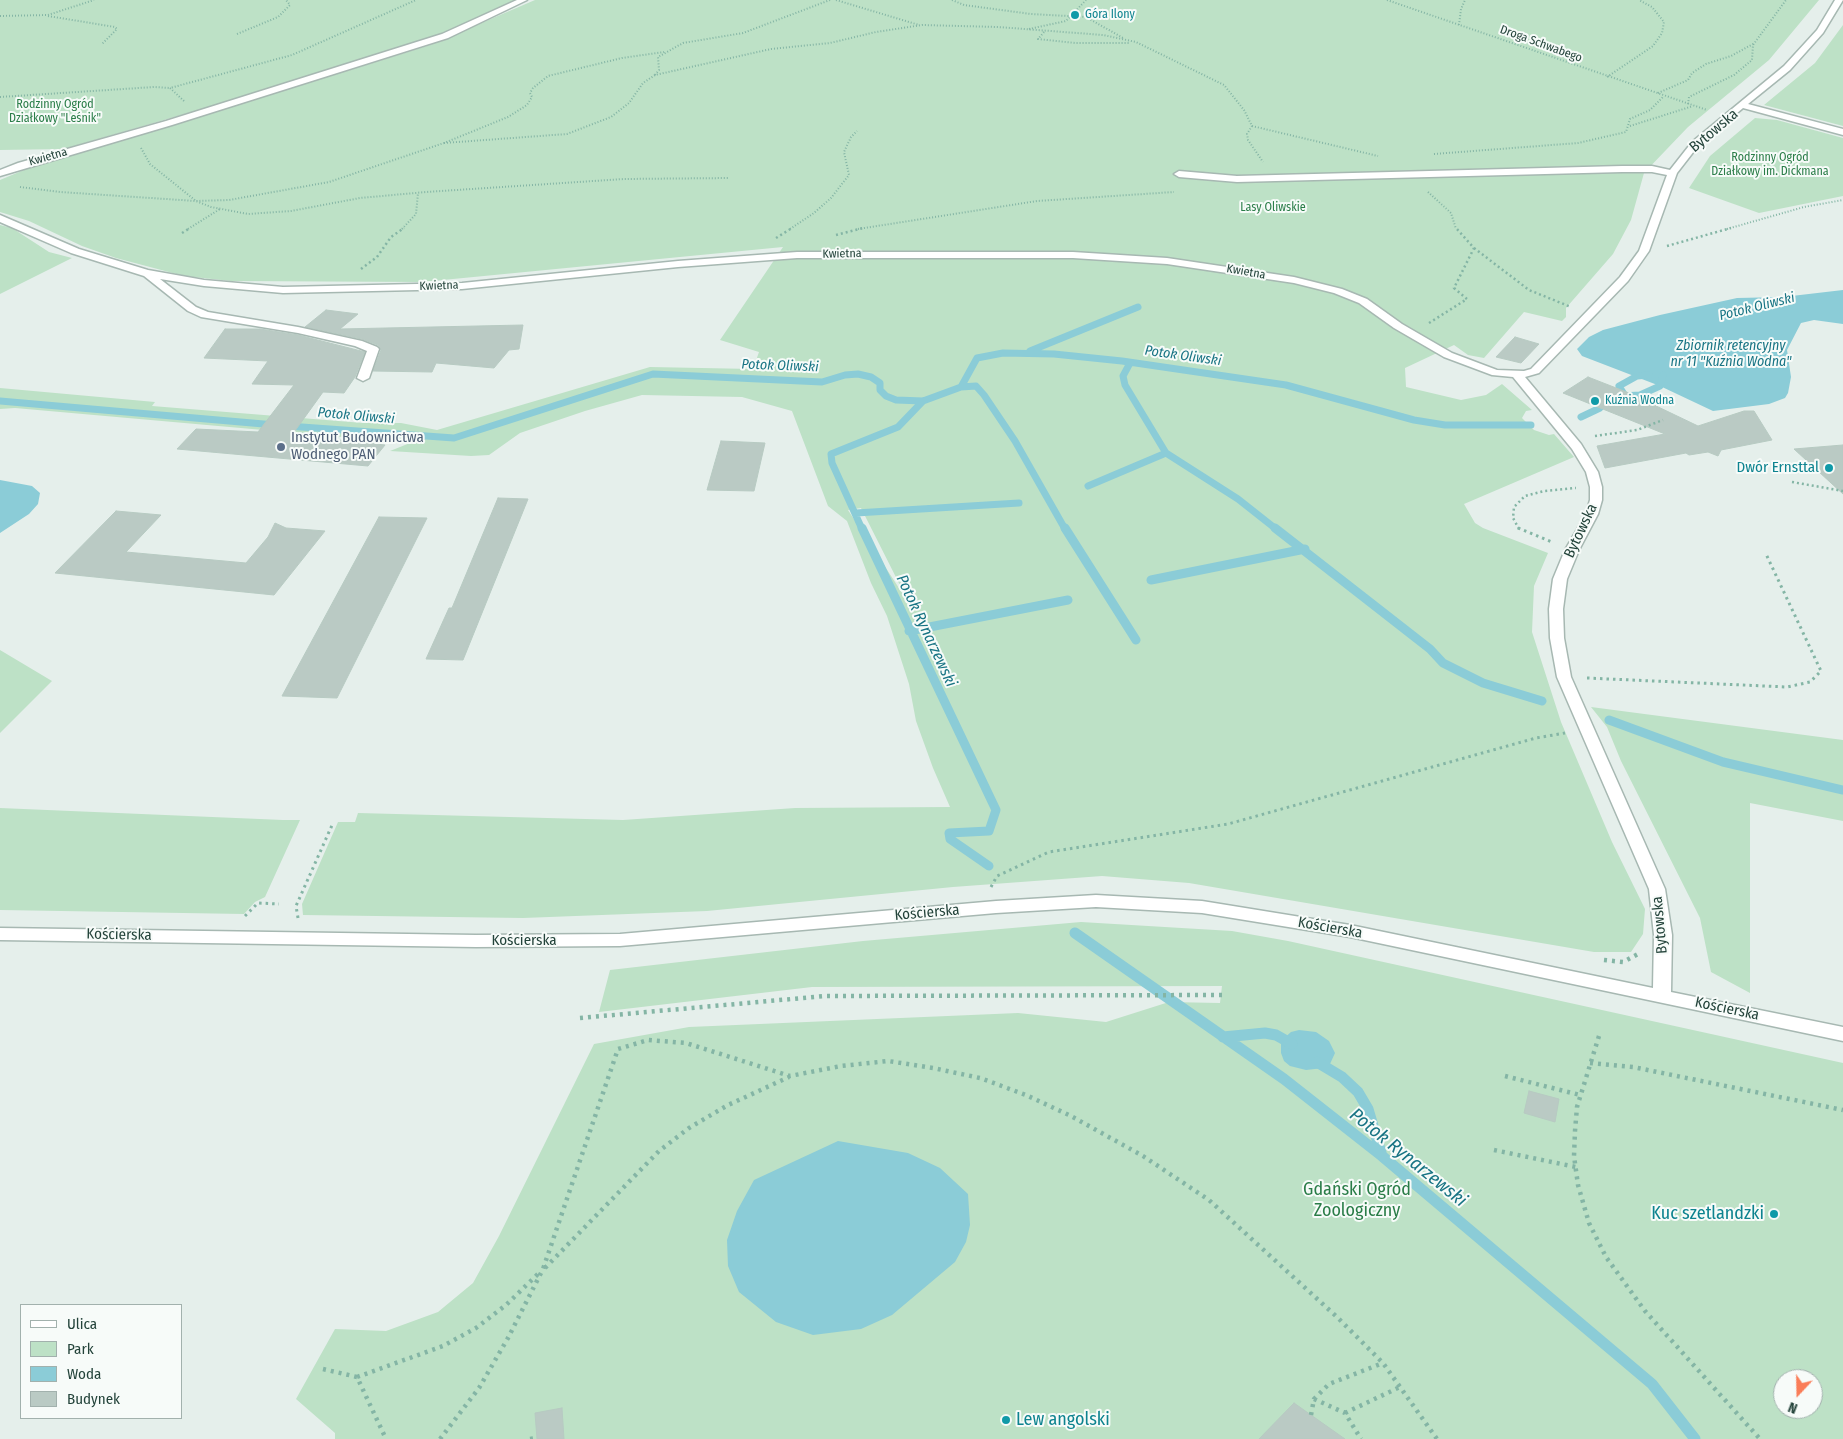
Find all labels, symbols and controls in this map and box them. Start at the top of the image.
place label: Góra Ilony [1085,8,1135,22]
marker: Góra Ilony [1069,9,1081,21]
street label: Droga Schwabego [1498,22,1584,66]
park label: Rodzinny Ogród Działkowy "Leśnik" [9,98,101,126]
street label: Bytowska [1686,106,1742,156]
street label: Kwietna [27,145,69,169]
park label: Rodzinny Ogród Działkowy im. Dickmana [1711,151,1829,179]
park label: Lasy Oliwskie [1240,201,1306,215]
street label: Kwietna [822,246,862,262]
street label: Kwietna [1225,262,1267,282]
street label: Kwietna [419,278,459,294]
water label: Potok Oliwski [1717,290,1797,324]
water label: Zbiornik retencyjny nr 11 "Kuźnia Wodna" [1671,338,1791,371]
water label: Potok Oliwski [1144,342,1222,370]
water label: Potok Oliwski [741,356,819,376]
place label: Kuźnia Wodna [1605,394,1674,408]
marker: Kuźnia Wodna [1589,395,1601,407]
water label: Potok Oliwski [317,404,395,428]
place label: Instytut Budownictwa Wodnego PAN [291,429,424,464]
marker: Instytut Budownictwa Wodnego PAN [275,441,287,453]
place label: Dwór Ernsttal [1737,459,1819,477]
marker: Dwór Ernsttal [1823,462,1835,474]
street label: Bytowska [1561,501,1601,561]
water label: Potok Rynarzewski [892,572,960,690]
street label: Bytowska [1649,895,1671,955]
street label: Kościerska [894,901,960,925]
street label: Kościerska [1296,913,1364,943]
street label: Kościerska [86,925,152,945]
street label: Kościerska [491,932,557,950]
street label: Kościerska [1693,993,1761,1025]
water label: Potok Rynarzewski [1345,1104,1471,1212]
park label: Gdański Ogród Zoologiczny [1303,1179,1411,1222]
place label: Kuc szetlandzki [1651,1203,1764,1225]
marker: Kuc szetlandzki [1768,1208,1780,1220]
legend [20,1304,182,1419]
text: Ulica [67,1315,97,1333]
text: Park [67,1340,94,1358]
text: Woda [67,1365,101,1383]
north arrow [1773,1369,1823,1419]
text: Budynek [67,1390,120,1408]
text: N [1786,1398,1800,1417]
place label: Lew angolski [1016,1409,1110,1431]
marker: Lew angolski [1000,1414,1012,1426]

